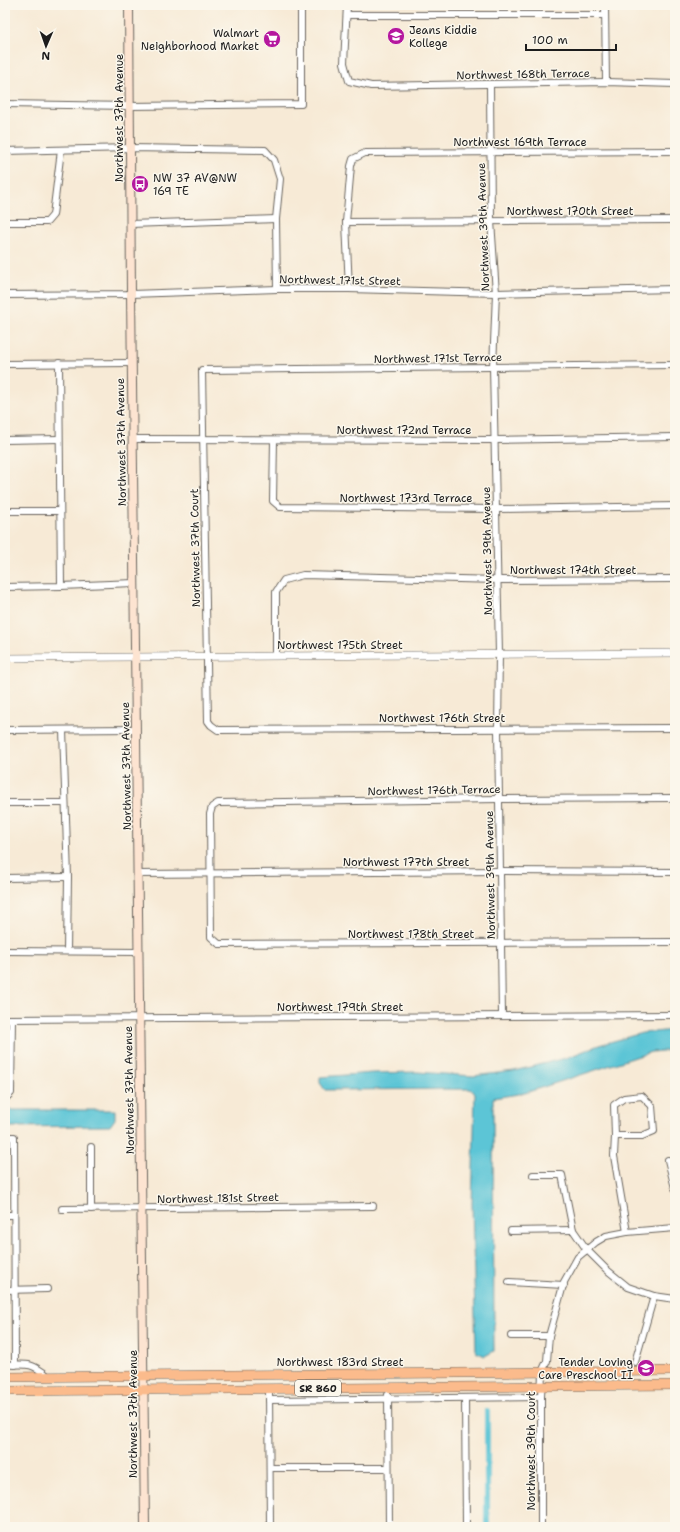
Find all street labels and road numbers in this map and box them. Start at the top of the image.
street label: Northwest 37th Avenue [112,54,127,182]
street label: Northwest 168th Terrace [456,66,590,83]
street label: Northwest 169th Terrace [453,135,587,150]
street label: Northwest 39th Avenue [474,162,493,292]
street label: Northwest 170th Street [507,204,634,219]
street label: Northwest 171st Street [279,272,401,289]
street label: Northwest 171st Terrace [374,350,502,367]
street label: Northwest 37th Avenue [113,378,130,506]
street label: Northwest 172nd Terrace [337,423,471,438]
street label: Northwest 39th Avenue [479,486,496,616]
street label: Northwest 37th Court [187,488,204,608]
street label: Northwest 173rd Terrace [339,491,473,506]
street label: Northwest 174th Street [510,563,637,578]
street label: Northwest 175th Street [277,638,403,653]
street label: Northwest 37th Avenue [118,702,135,830]
street label: Northwest 176th Street [379,711,505,726]
street label: Northwest 176th Terrace [367,782,501,799]
street label: Northwest 39th Avenue [482,810,499,940]
street label: Northwest 177th Street [343,855,469,870]
street label: Northwest 178th Street [348,927,474,942]
street label: Northwest 179th Street [277,1000,404,1015]
street label: Northwest 37th Avenue [121,1026,138,1154]
street label: Northwest 181st Street [157,1190,279,1207]
street label: Northwest 37th Avenue [126,1350,141,1478]
street label: Northwest 183rd Street [277,1355,404,1370]
road number: SR 860 [295,1380,341,1396]
street label: Northwest 39th Court [524,1391,539,1511]

